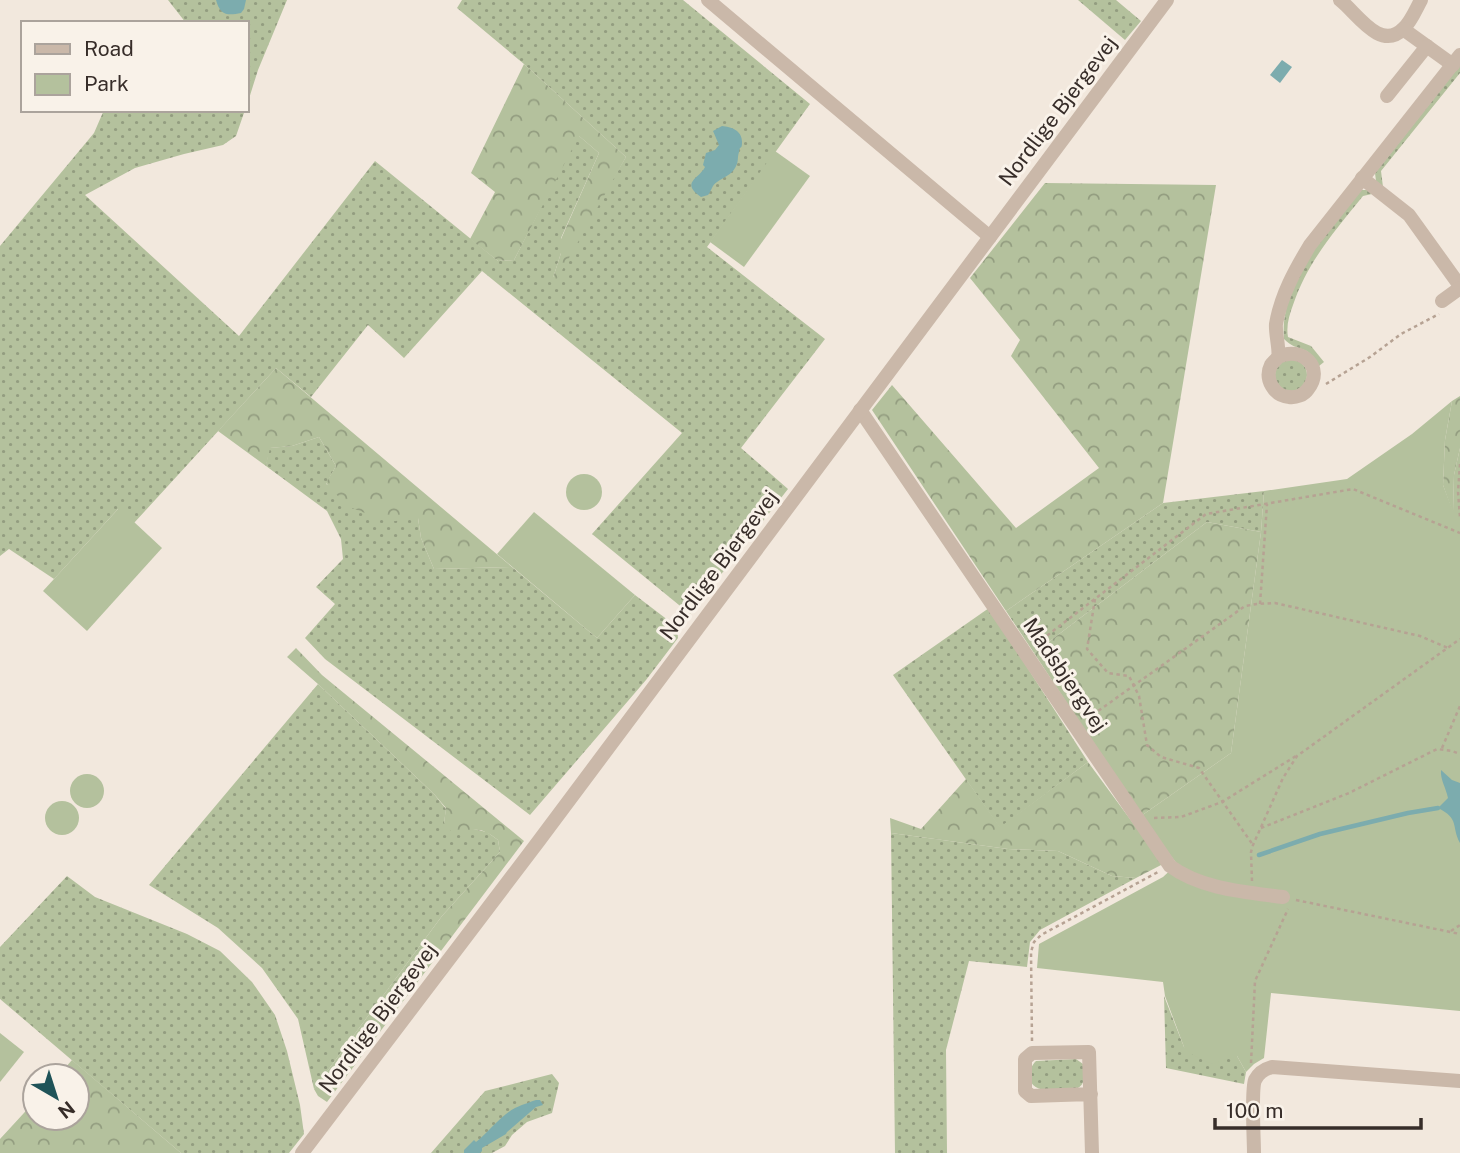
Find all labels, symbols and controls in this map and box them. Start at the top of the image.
legend [21,21,248,112]
street label: Nordlige Bjergevej [993,31,1122,190]
text: Road [84,36,134,61]
text: Park [84,71,129,96]
street label: Nordlige Bjergevej [654,485,783,644]
street label: Madsbjergvej [1018,613,1113,736]
street label: Nordlige Bjergevej [313,938,442,1097]
north arrow [21,1062,91,1132]
scale bar [1215,1086,1422,1130]
text: N [54,1097,79,1123]
text: 100 m [1226,1098,1283,1123]

